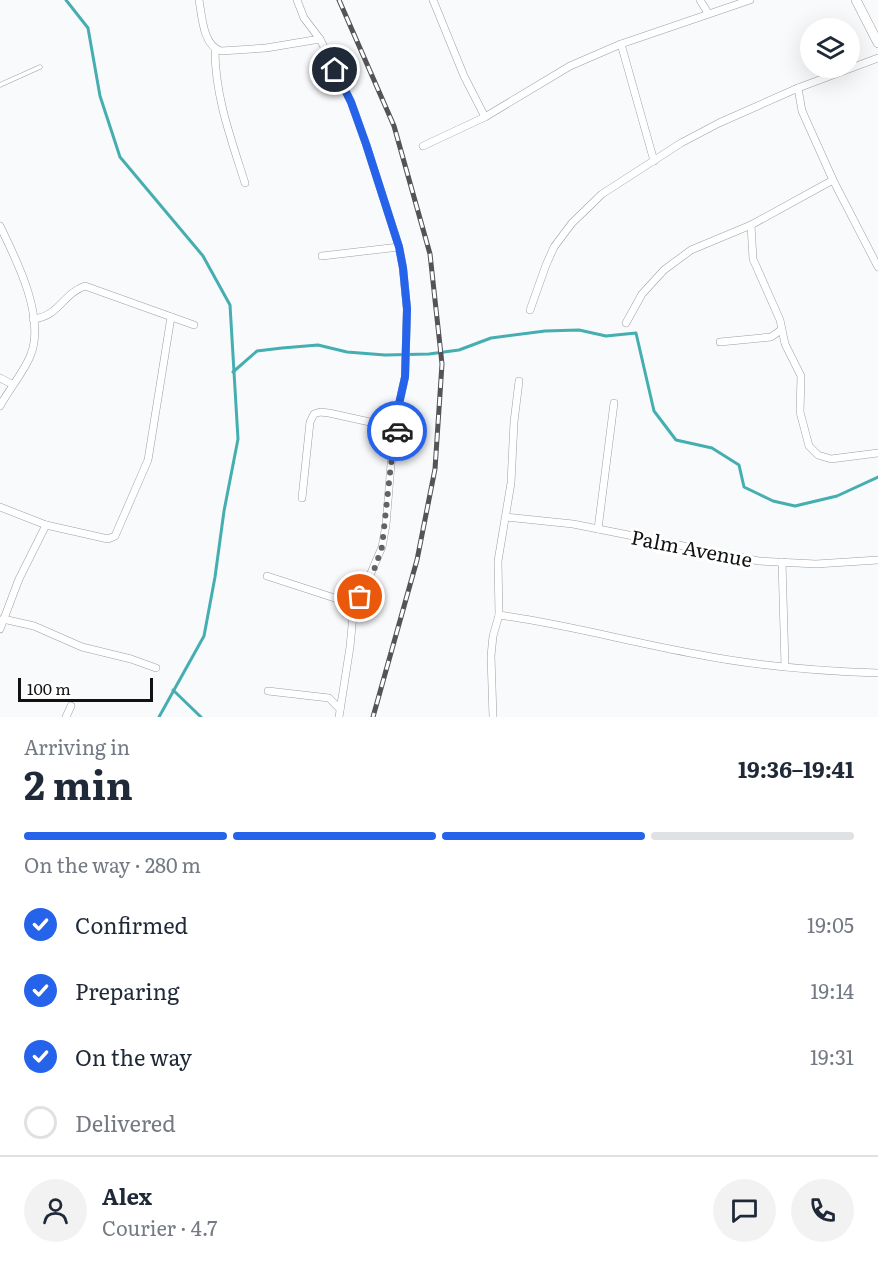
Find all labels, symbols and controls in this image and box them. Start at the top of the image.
map controls [800,18,860,78]
button: layers [800,18,860,78]
pin [309,44,360,95]
icon: home [318,53,351,86]
courier [367,401,427,461]
icon: car [381,415,414,448]
street label: Palm Avenue [629,521,755,573]
pin [334,571,385,622]
icon: bag [343,580,376,613]
scale bar [18,675,153,702]
text: 100 m [27,676,71,700]
text: Arriving in [24,731,130,761]
text: 19:36–19:41 [738,752,854,785]
text: 2 min [24,754,133,812]
text: On the way · 280 m [24,849,201,879]
icon: check [24,908,57,941]
text: Confirmed [75,908,188,941]
text: 19:05 [807,909,854,939]
icon: check [24,974,57,1007]
text: Preparing [75,974,179,1007]
text: 19:14 [810,975,854,1005]
icon: check [24,1040,57,1073]
text: On the way [75,1040,192,1073]
text: 19:31 [810,1041,854,1071]
text: Delivered [75,1106,176,1139]
button: person [24,1179,87,1242]
text: Alex [102,1179,152,1212]
button: chat [713,1179,776,1242]
button: phone [791,1179,854,1242]
text: Courier · 4.7 [102,1212,217,1242]

